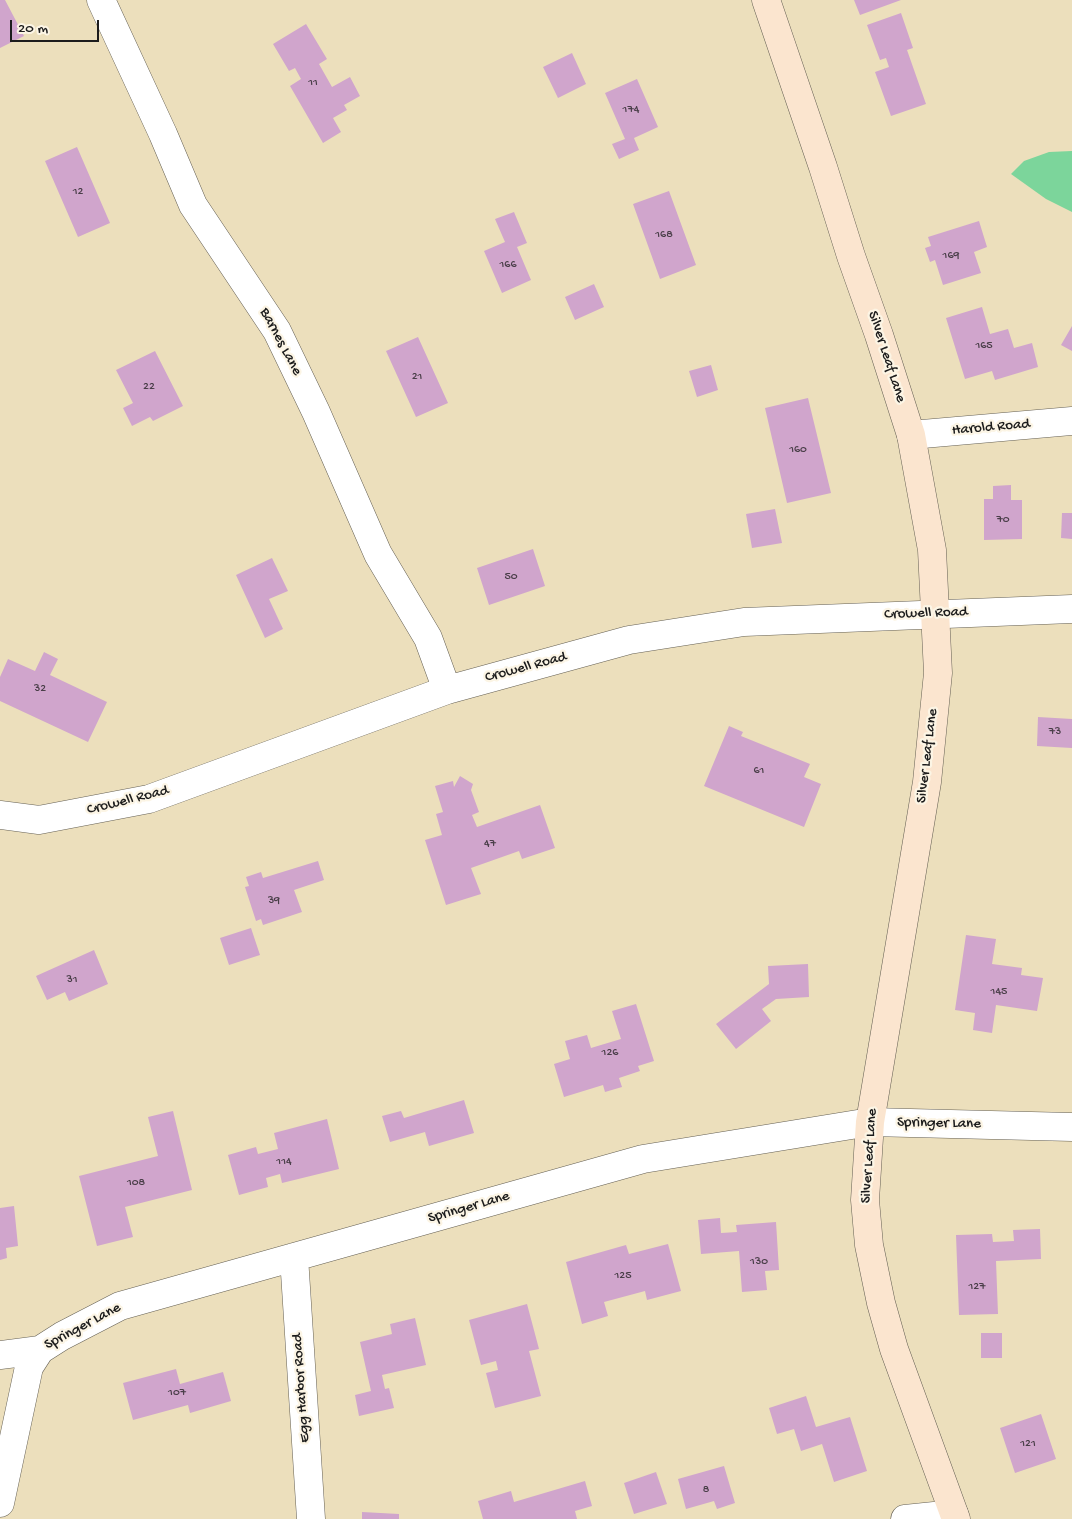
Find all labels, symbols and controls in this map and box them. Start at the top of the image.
scale bar [12,10,101,42]
text: 20 m [18,20,48,38]
house number: 11 [308,76,318,90]
house number: 174 [623,103,639,117]
house number: 12 [73,185,83,199]
house number: 168 [655,228,673,242]
house number: 169 [943,249,959,263]
house number: 166 [499,258,517,272]
street label: Barnes Lane [255,305,305,379]
street label: Silver Leaf Lane [863,309,909,405]
house number: 165 [975,339,993,353]
house number: 21 [412,370,422,384]
house number: 22 [143,380,155,394]
street label: Harold Road [951,416,1031,440]
house number: 160 [789,443,807,457]
house number: 70 [996,513,1010,527]
house number: 50 [504,570,518,584]
street label: Crowell Road [884,604,968,624]
street label: Crowell Road [483,648,569,688]
house number: 32 [34,682,46,696]
street label: Silver Leaf Lane [913,708,943,804]
house number: 73 [1049,725,1061,739]
house number: 61 [754,764,764,778]
street label: Crowell Road [85,782,171,820]
house number: 47 [484,837,496,851]
house number: 39 [268,894,280,908]
house number: 31 [66,973,78,987]
house number: 145 [991,985,1007,999]
house number: 126 [602,1046,618,1060]
street label: Silver Leaf Lane [858,1108,882,1204]
street label: Springer Lane [897,1114,981,1134]
house number: 114 [276,1155,292,1169]
house number: 108 [127,1176,145,1190]
street label: Springer Lane [426,1188,512,1228]
house number: 130 [750,1255,768,1269]
house number: 125 [614,1269,632,1283]
house number: 127 [969,1280,985,1294]
street label: Springer Lane [42,1299,124,1355]
street label: Egg Harbor Road [289,1333,315,1443]
house number: 107 [168,1386,186,1400]
house number: 121 [1020,1437,1036,1451]
house number: 8 [703,1483,709,1497]

